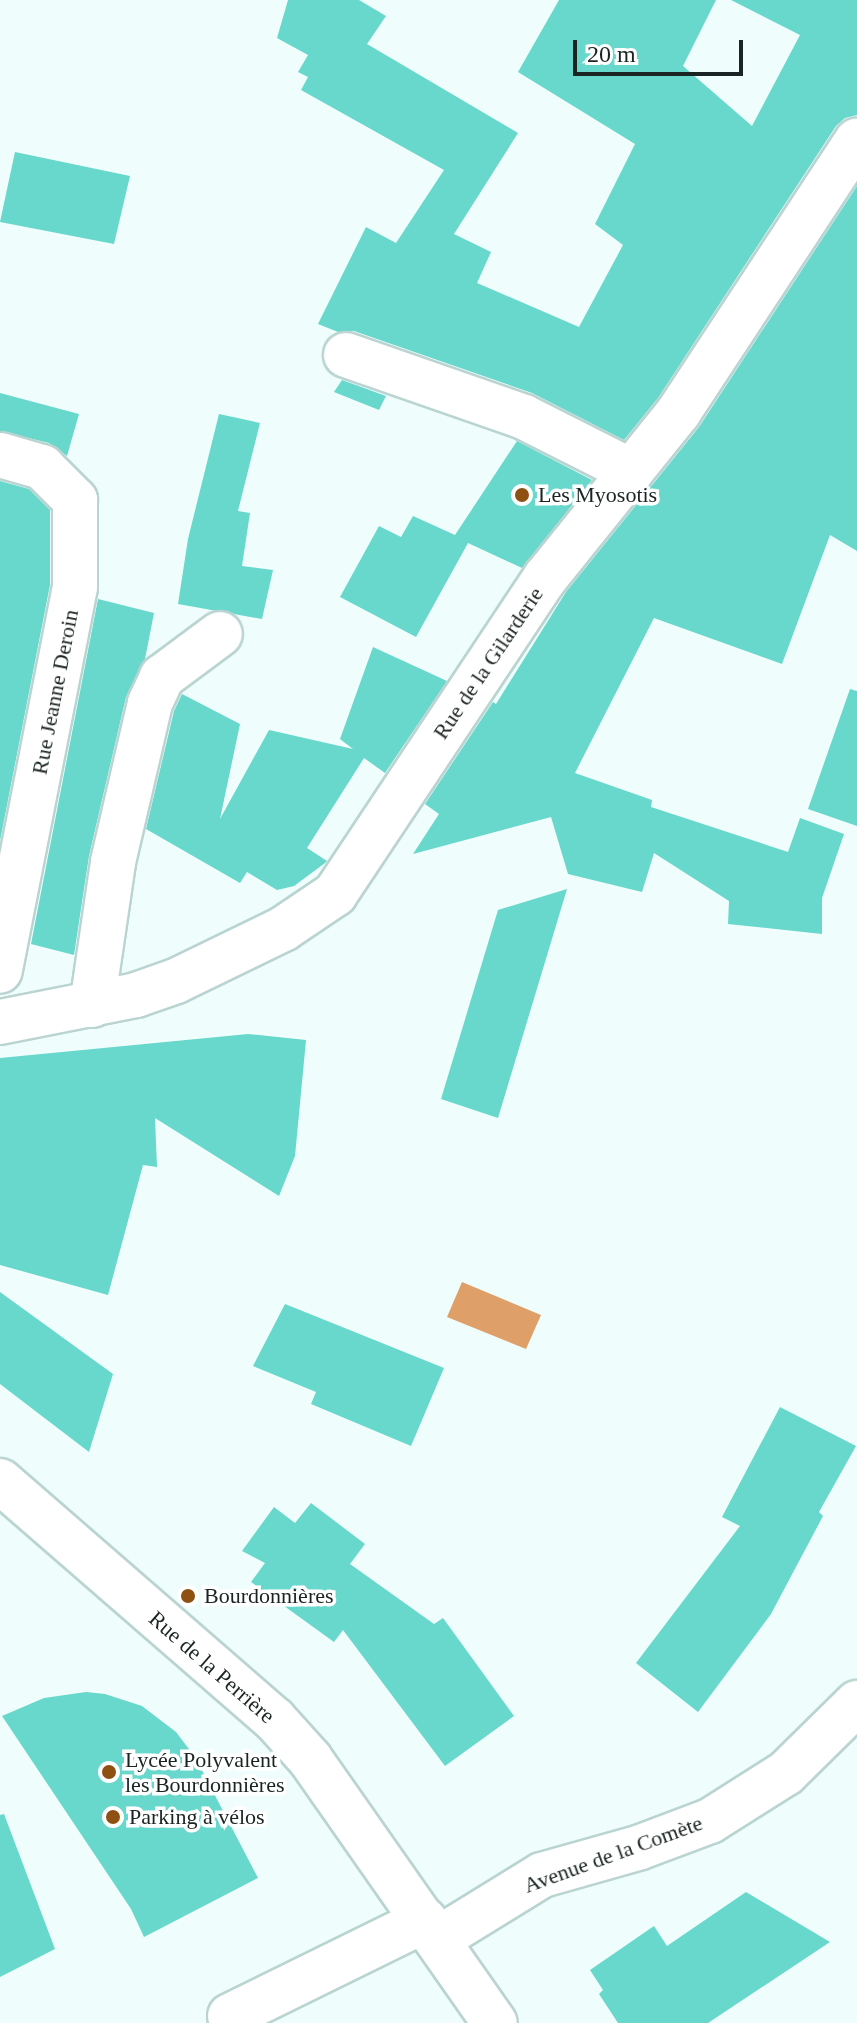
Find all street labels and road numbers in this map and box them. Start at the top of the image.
street label: Rue de la Gilarderie [427,582,549,744]
street label: Rue Jeanne Deroin [26,607,84,777]
street label: Rue de la Perrière [144,1605,280,1729]
street label: Avenue de la Comète [520,1809,706,1899]

